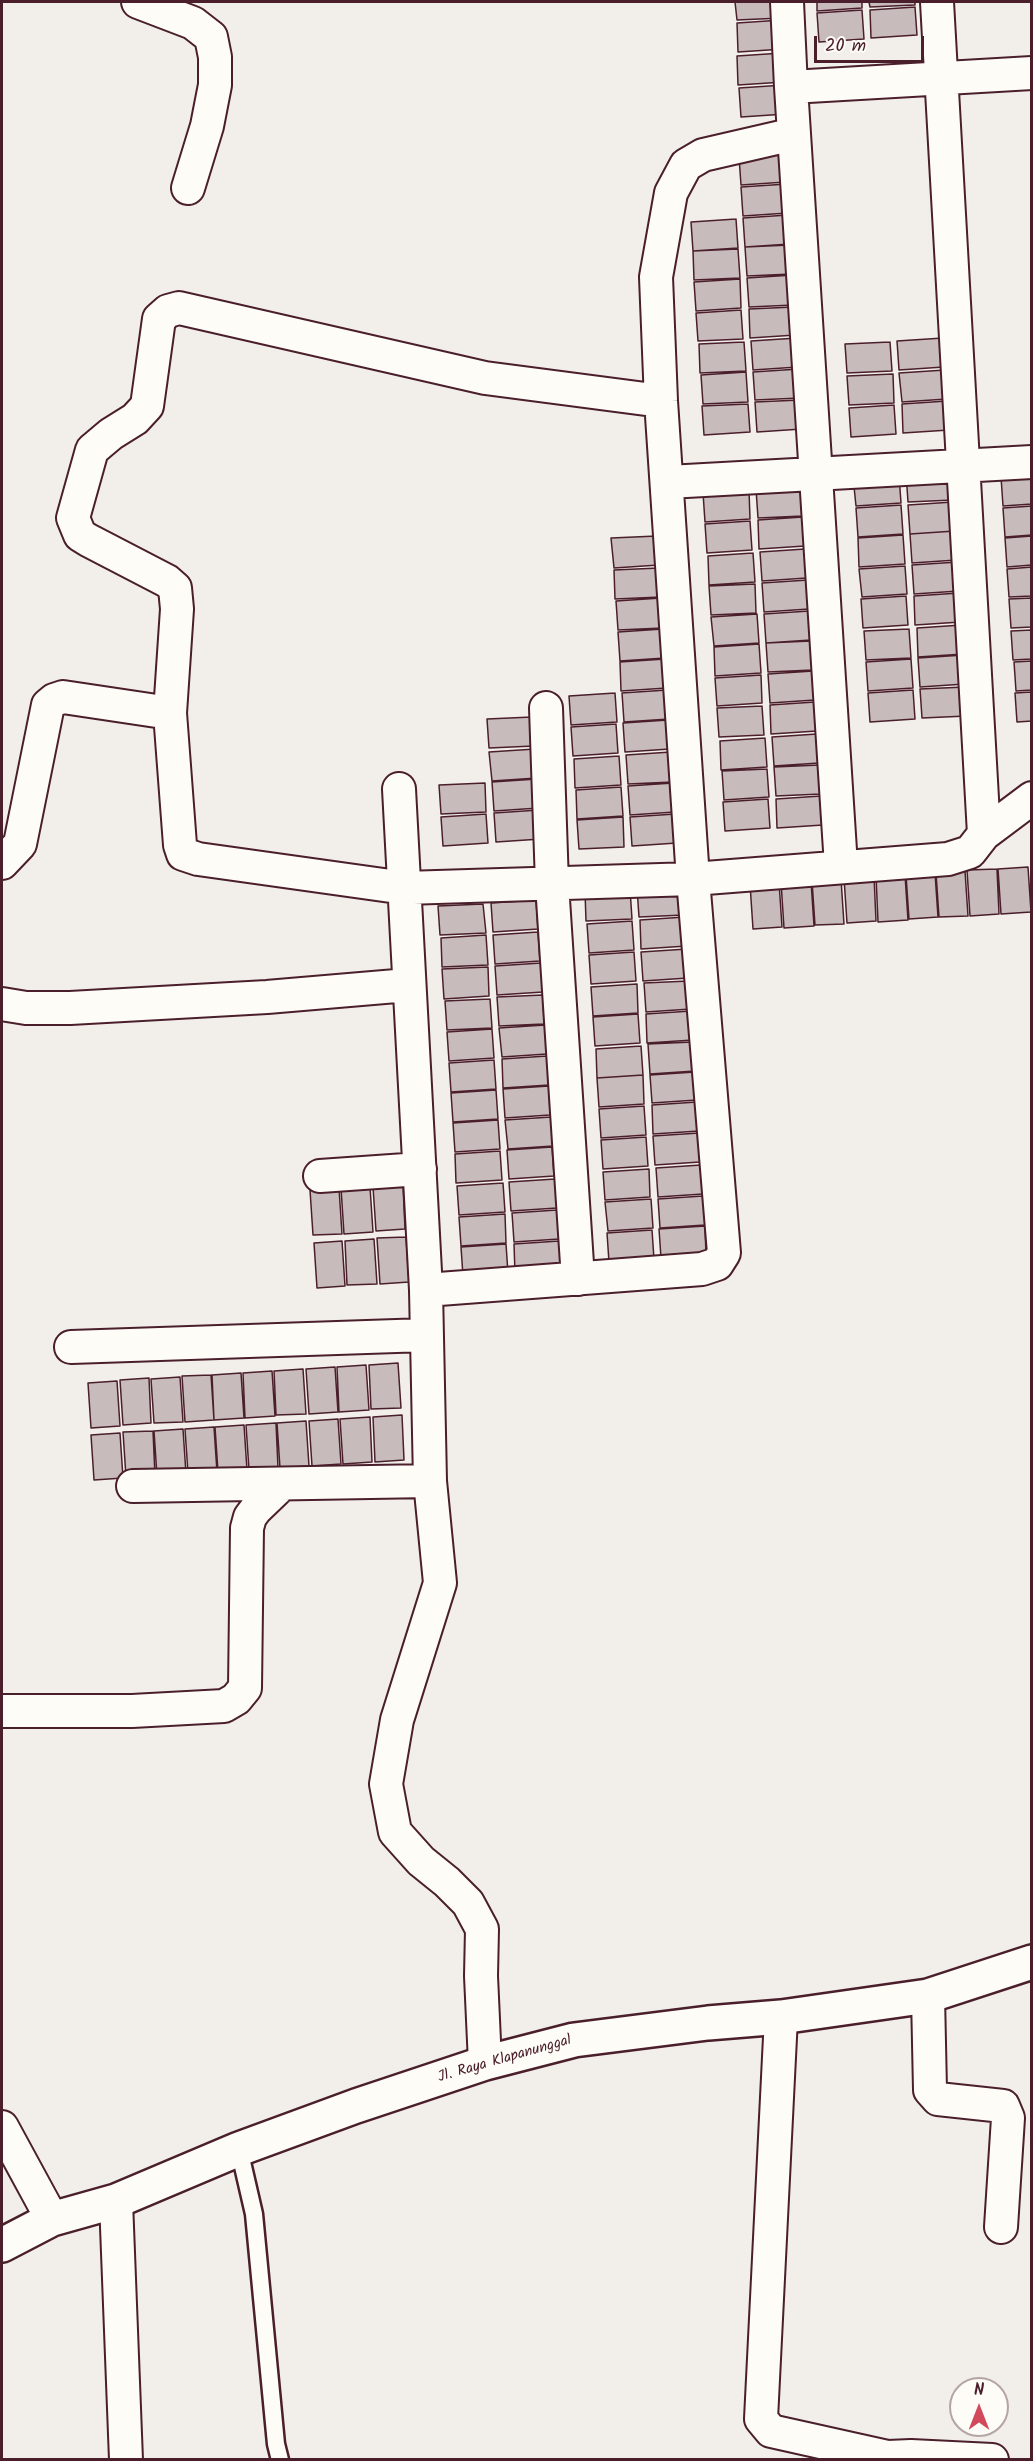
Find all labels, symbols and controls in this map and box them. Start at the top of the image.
scale bar [817,24,926,62]
text: 20 m [825,32,866,61]
street label: Jl. Raya Klapanunggal [436,2032,574,2088]
north arrow [949,2377,1009,2437]
text: N [974,2378,984,2403]

